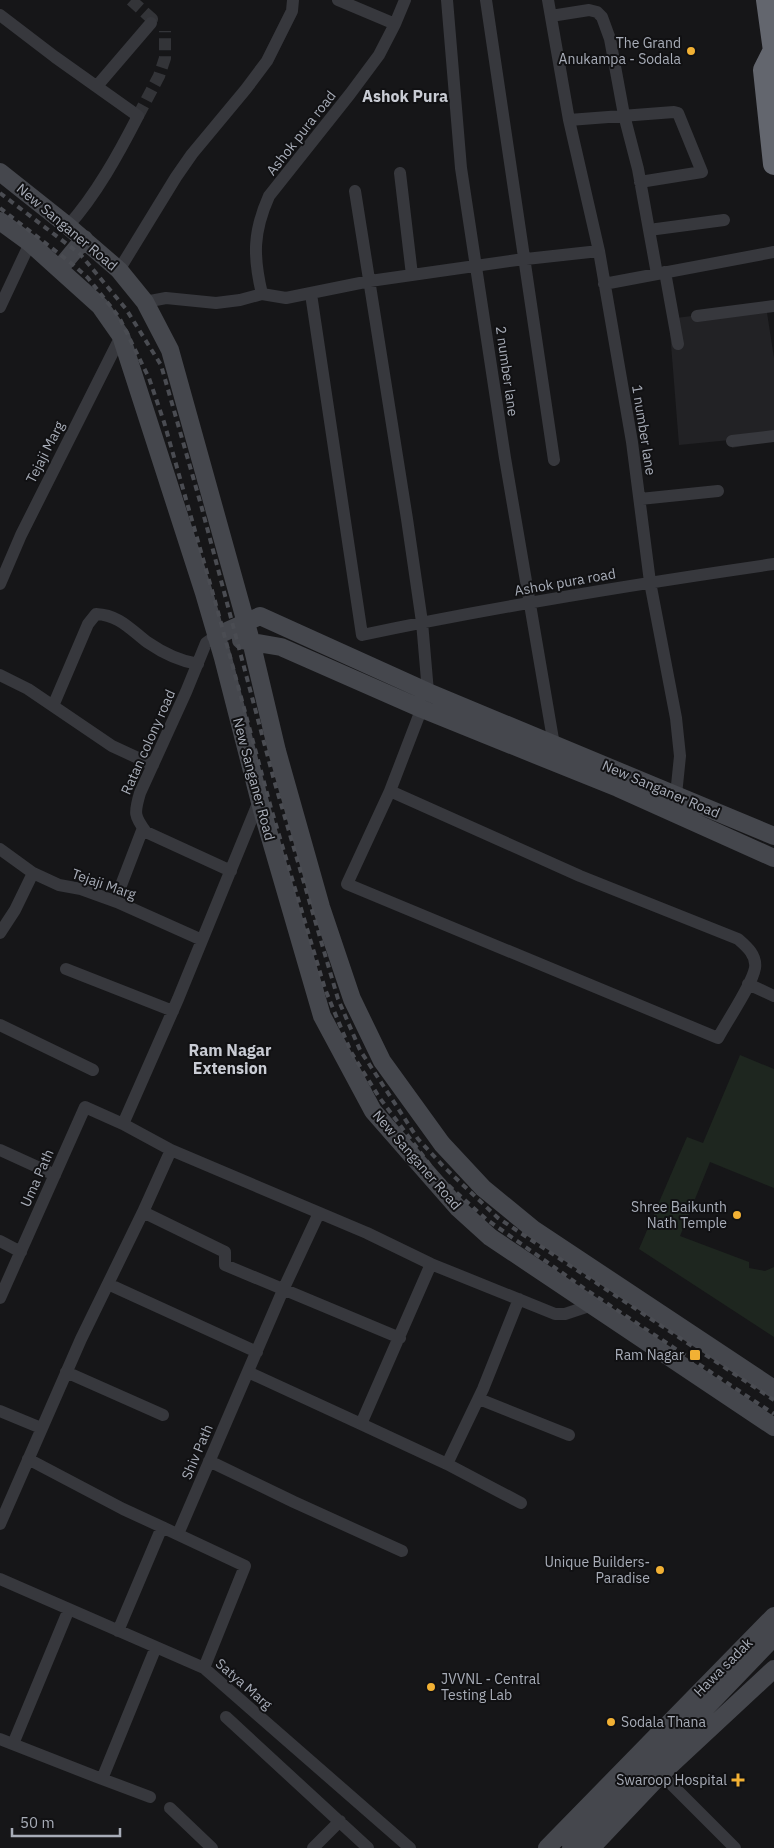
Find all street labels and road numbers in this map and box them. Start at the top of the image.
street label: Ashok pura road [262,87,340,179]
street label: New Sanganer Road [13,180,121,274]
street label: 2 number lane [492,325,522,418]
street label: 1 number lane [628,384,660,477]
street label: Tejaji Marg [22,417,69,486]
street label: Ashok pura road [513,564,617,600]
street label: Ratan colony road [117,687,179,797]
street label: New Sanganer Road [229,716,279,842]
street label: New Sanganer Road [599,756,723,822]
street label: Tejaji Marg [69,865,139,904]
street label: New Sanganer Road [369,1106,465,1214]
street label: Uma Path [16,1146,58,1210]
street label: Shiv Path [177,1422,217,1482]
street label: Hawa sadak [690,1633,757,1700]
street label: Satya Marg [212,1655,276,1714]

